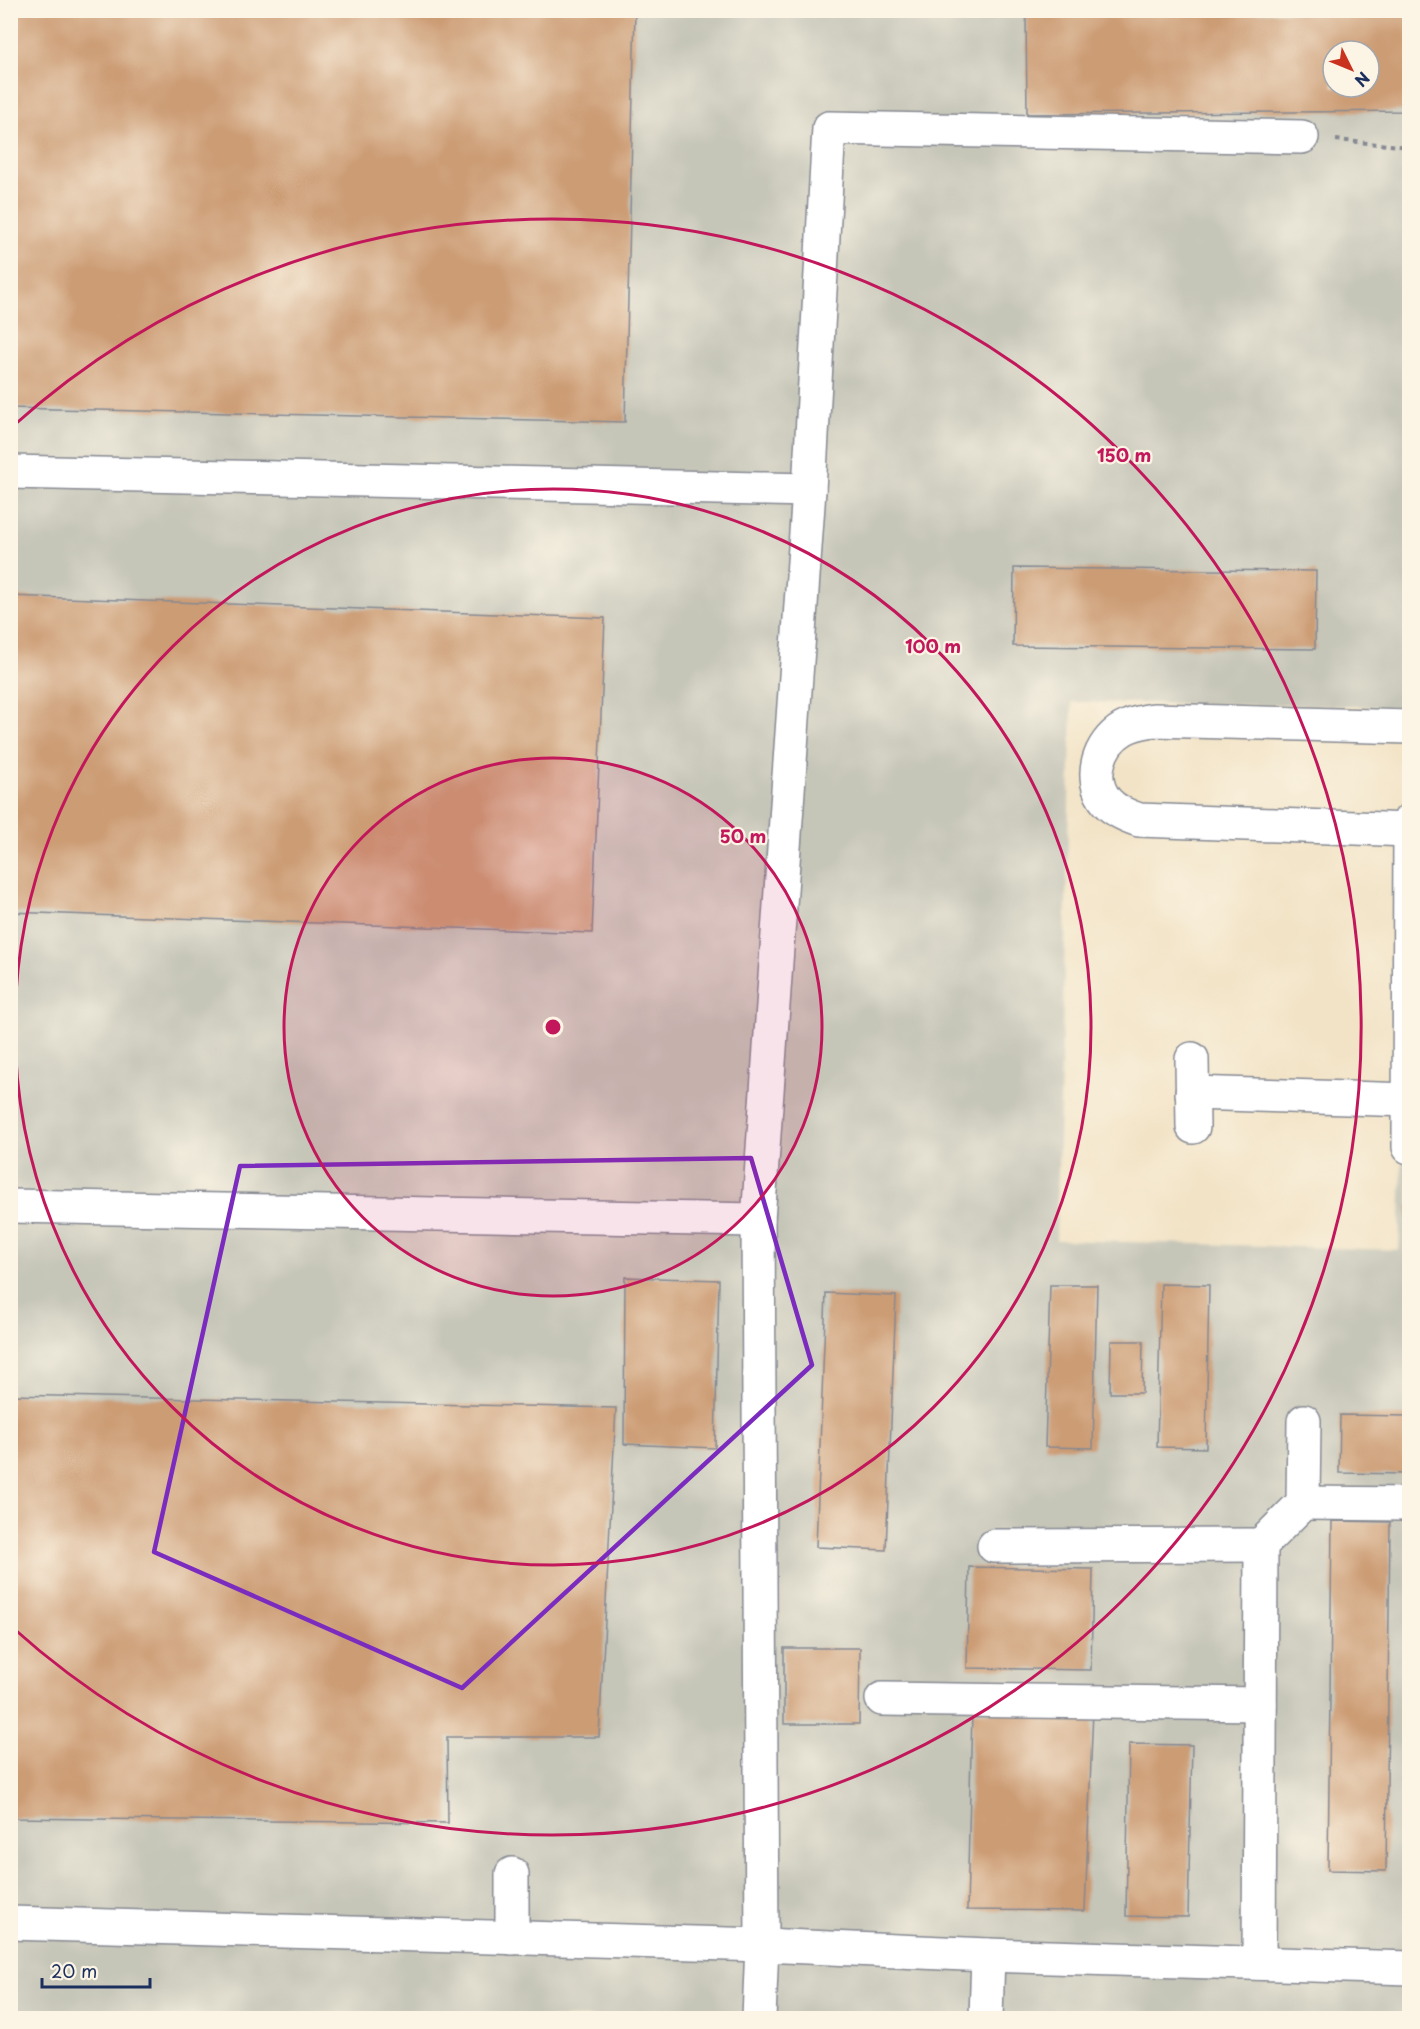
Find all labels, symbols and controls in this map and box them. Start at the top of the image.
north arrow [1321,39,1381,99]
text: N [1350,67,1376,93]
text: 150 m [1097,441,1151,468]
text: 100 m [905,632,961,659]
text: 50 m [720,822,766,849]
centre of rings [543,1017,563,1037]
scale bar [42,1951,150,1989]
text: 20 m [51,1957,97,1984]

